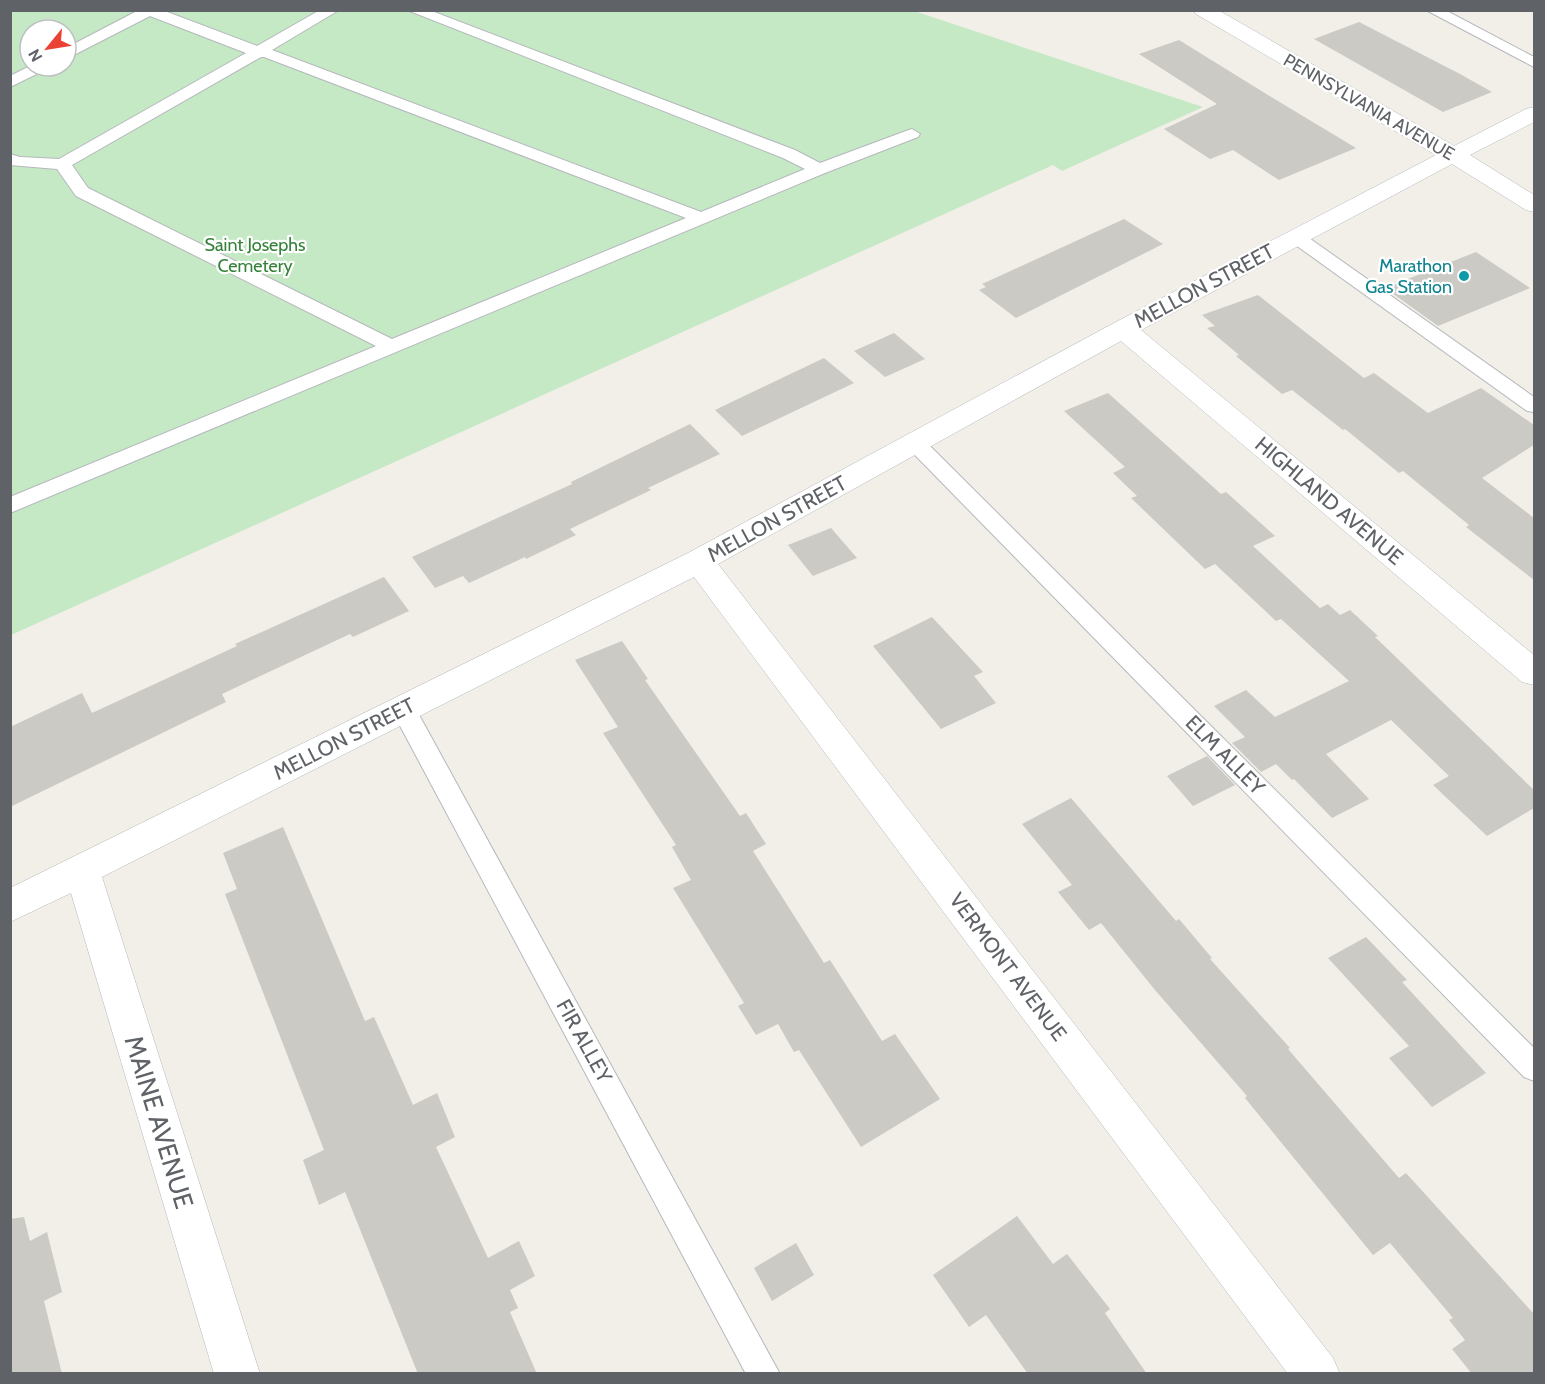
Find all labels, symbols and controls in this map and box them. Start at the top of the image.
north arrow [18,18,78,78]
text: N [24,46,46,65]
street label: PENNSYLVANIA AVENUE [1280,49,1458,165]
park label: Saint Josephs Cemetery [204,234,306,277]
street label: MELLON STREET [1129,238,1278,333]
place label: Marathon Gas Station [1365,255,1452,298]
marker: Marathon Gas Station [1457,269,1471,283]
street label: HIGHLAND AVENUE [1250,431,1408,570]
street label: MELLON STREET [703,470,851,567]
street label: MELLON STREET [269,692,419,785]
street label: ELM ALLEY [1181,710,1271,800]
street label: VERMONT AVENUE [945,888,1072,1046]
street label: FIR ALLEY [551,995,618,1088]
street label: MAINE AVENUE [118,1032,200,1212]

